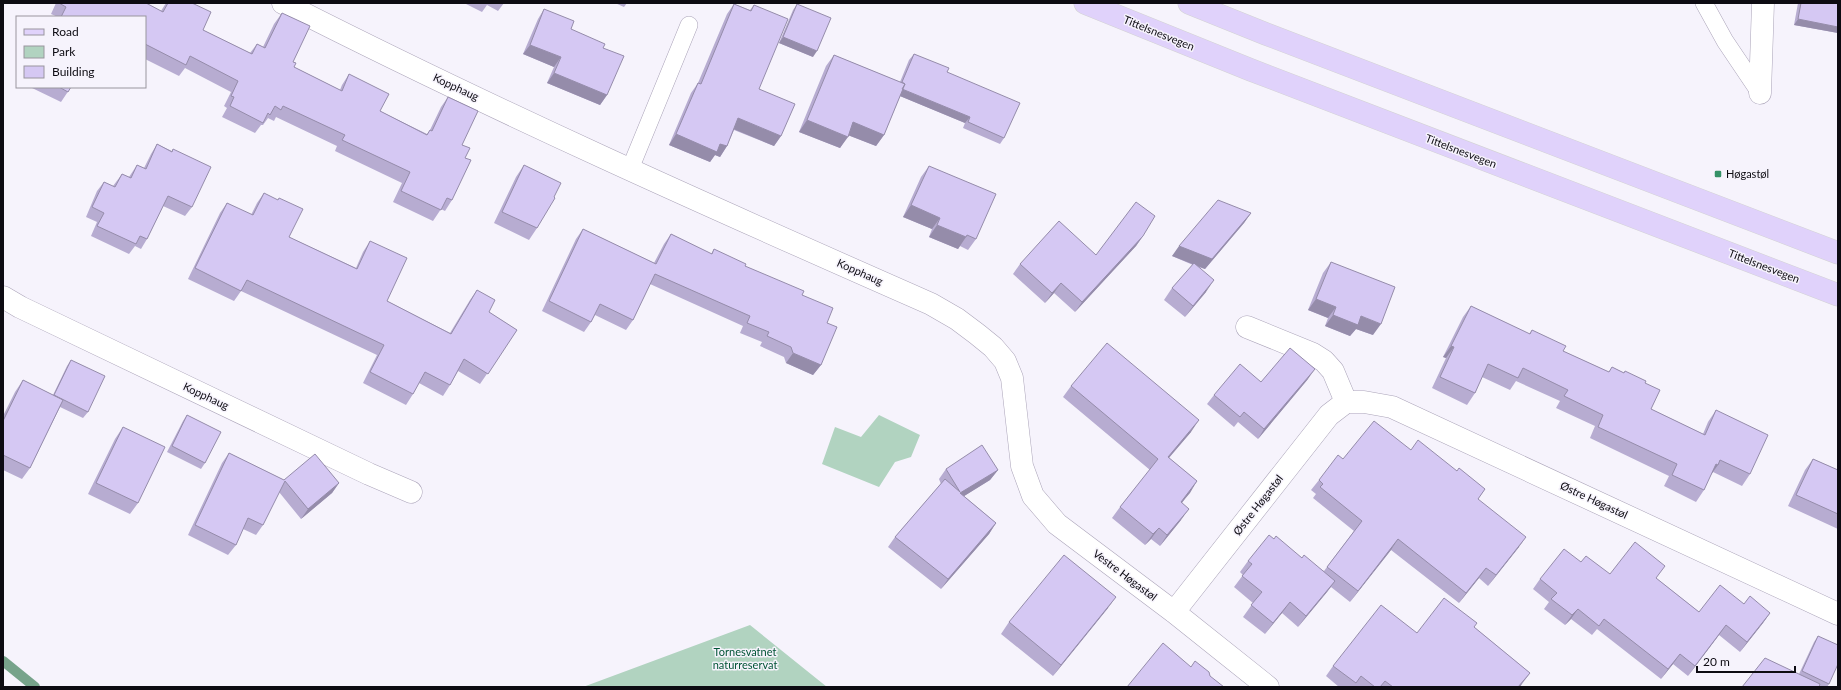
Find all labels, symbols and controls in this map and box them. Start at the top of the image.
street label: Tittelsnesvegen [1122,12,1197,53]
legend [16,16,146,88]
text: Road [52,24,79,39]
text: Park [52,44,76,59]
text: Building [52,64,95,79]
street label: Kopphaug [431,70,481,103]
street label: Tittelsnesvegen [1424,131,1499,170]
place label: Høgastøl [1726,167,1769,180]
marker: Høgastøl [1713,169,1723,179]
street label: Tittelsnesvegen [1727,246,1802,285]
street label: Kopphaug [835,256,885,288]
street label: Kopphaug [181,379,231,412]
street label: Østre Høgastøl [1230,472,1285,537]
street label: Østre Høgastøl [1558,478,1630,521]
street label: Vestre Høgastøl [1091,546,1160,603]
park label: Tornesvatnet naturreservat [713,645,777,671]
scale bar [1697,648,1795,674]
text: 20 m [1703,654,1730,669]

